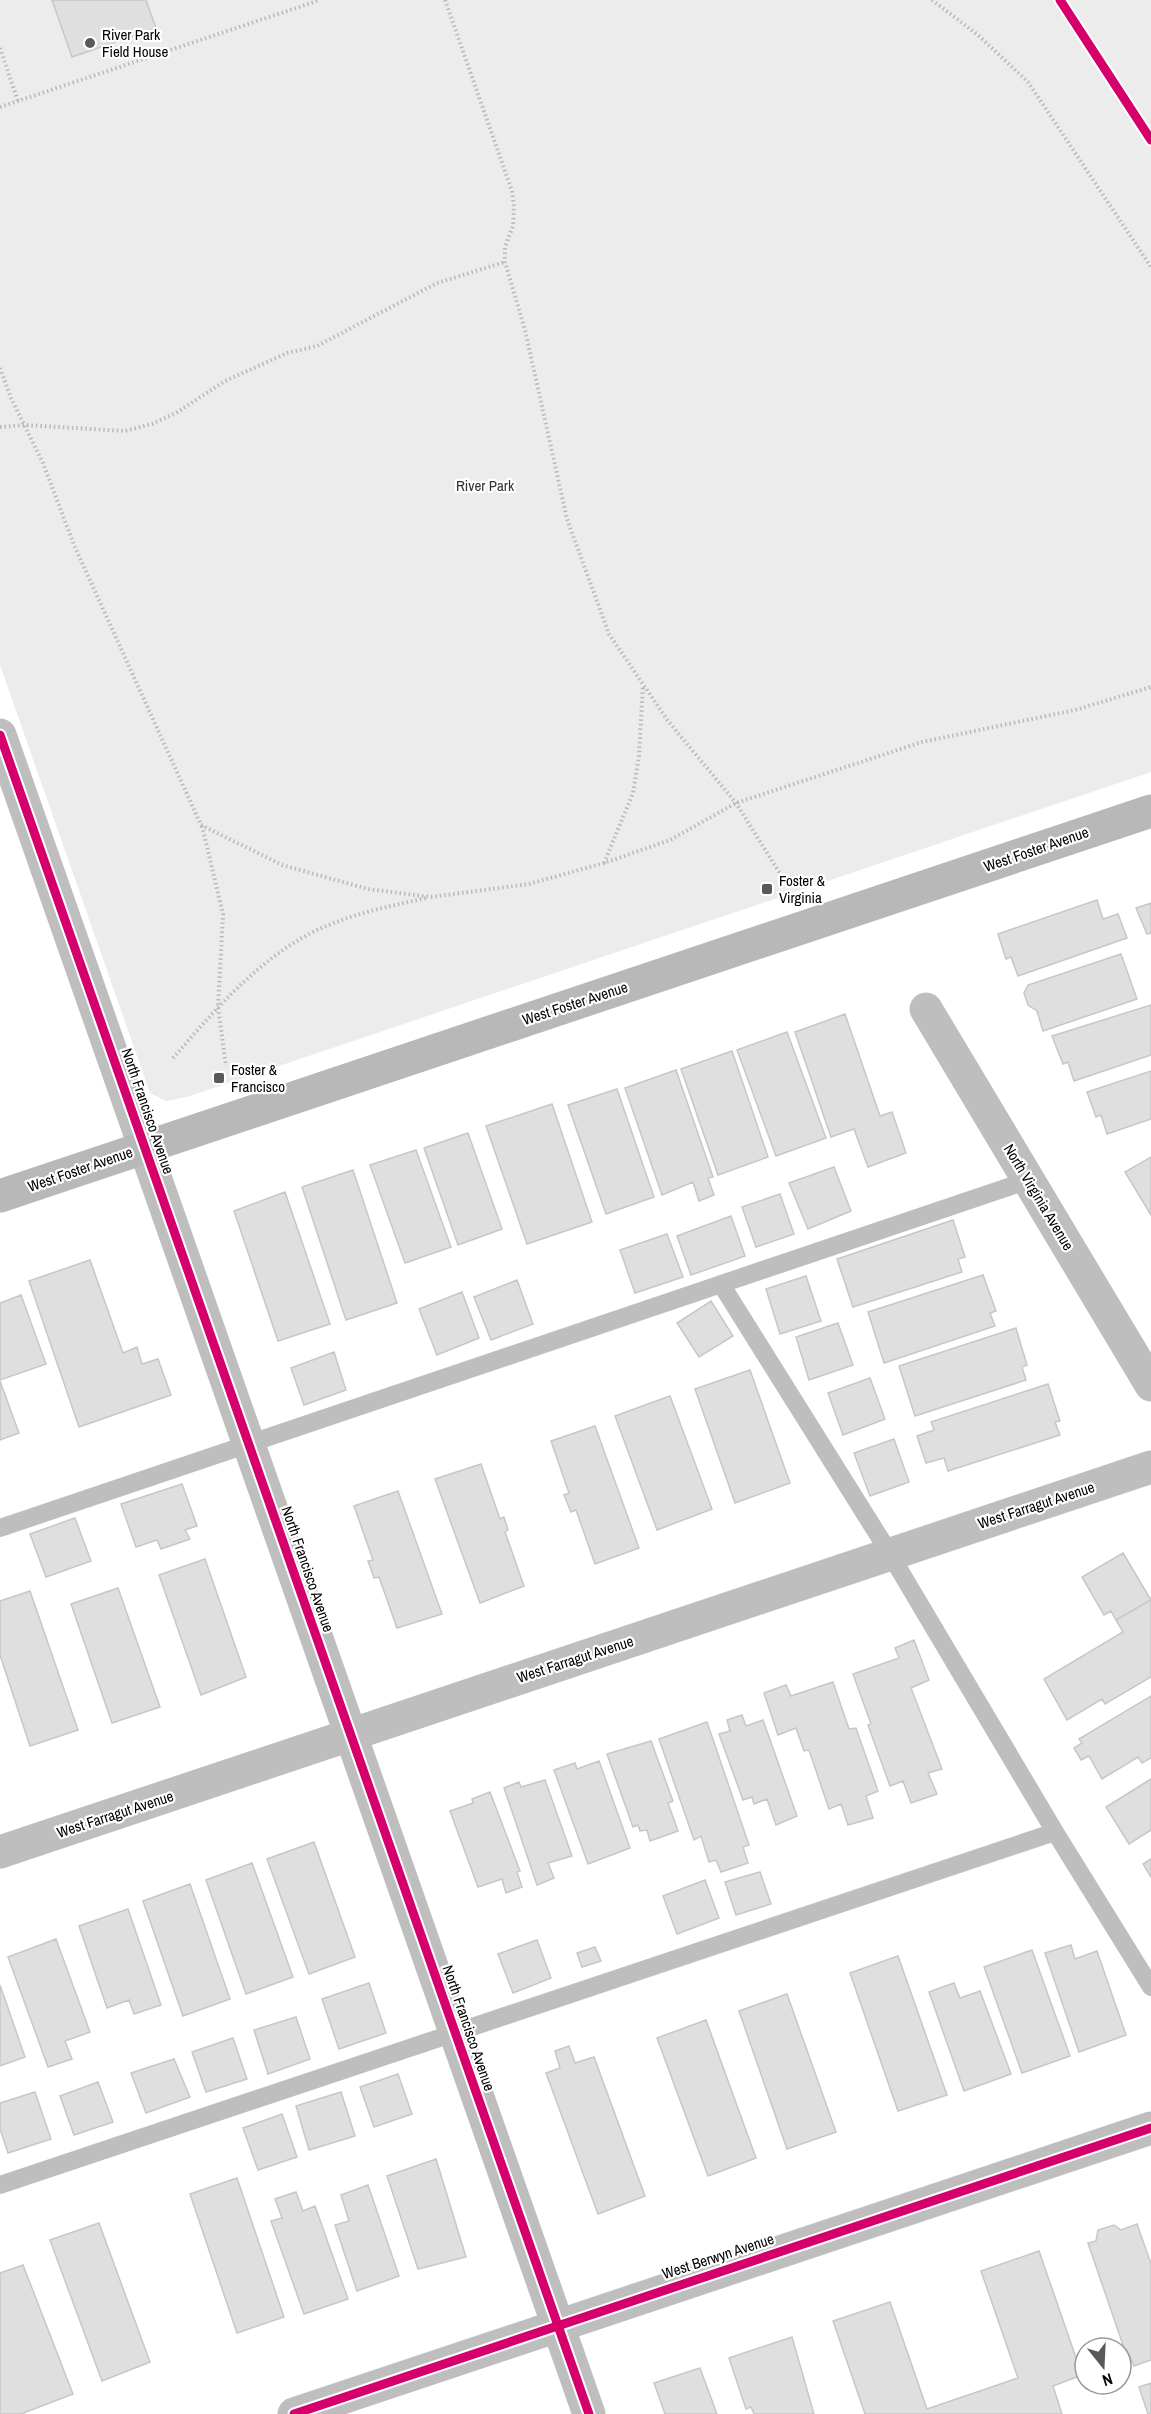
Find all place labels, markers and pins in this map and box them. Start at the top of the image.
place label: River Park Field House [102,24,168,62]
marker: River Park Field House [83,36,97,50]
place label: Foster & Virginia [779,870,826,908]
marker: Foster & Virginia [760,882,774,896]
place label: Foster & Francisco [231,1059,285,1097]
marker: Foster & Francisco [212,1071,226,1085]

